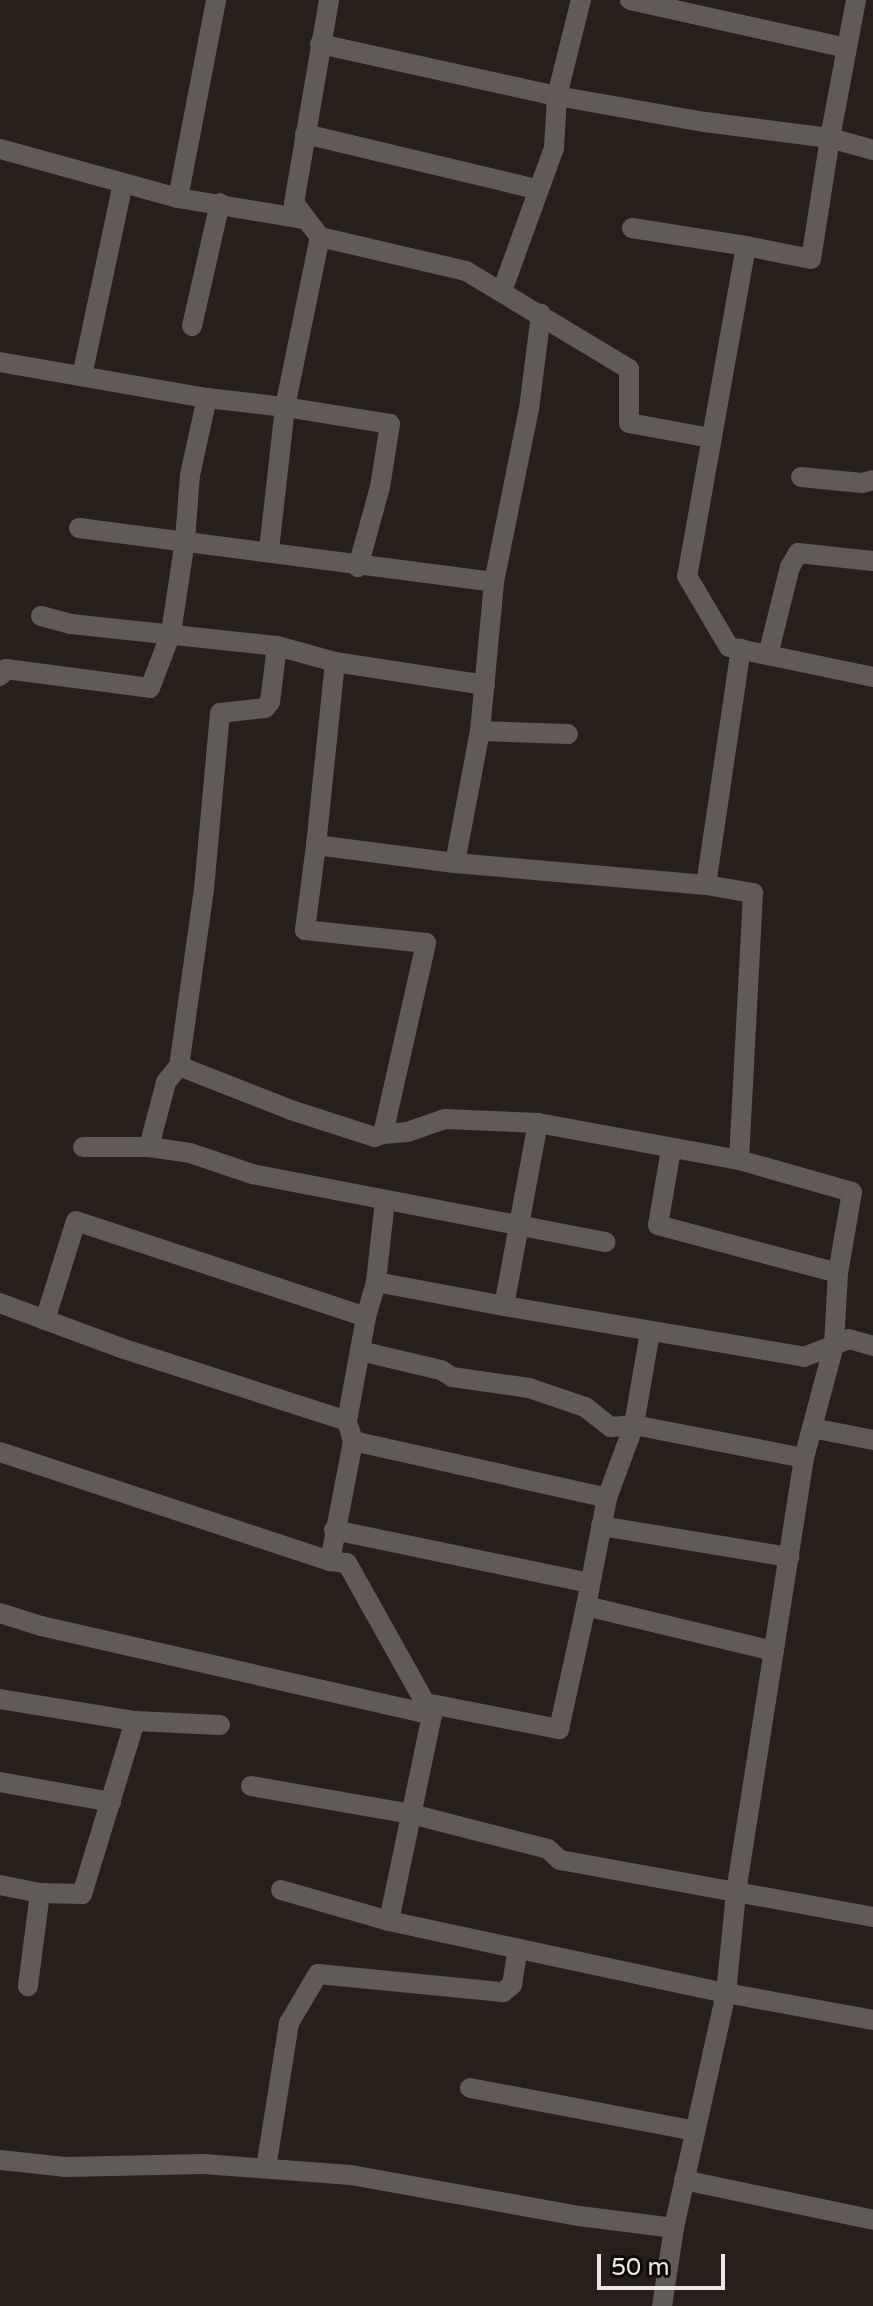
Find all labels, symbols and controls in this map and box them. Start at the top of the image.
scale bar [601,2238,729,2288]
text: 50 m [611,2253,669,2282]

